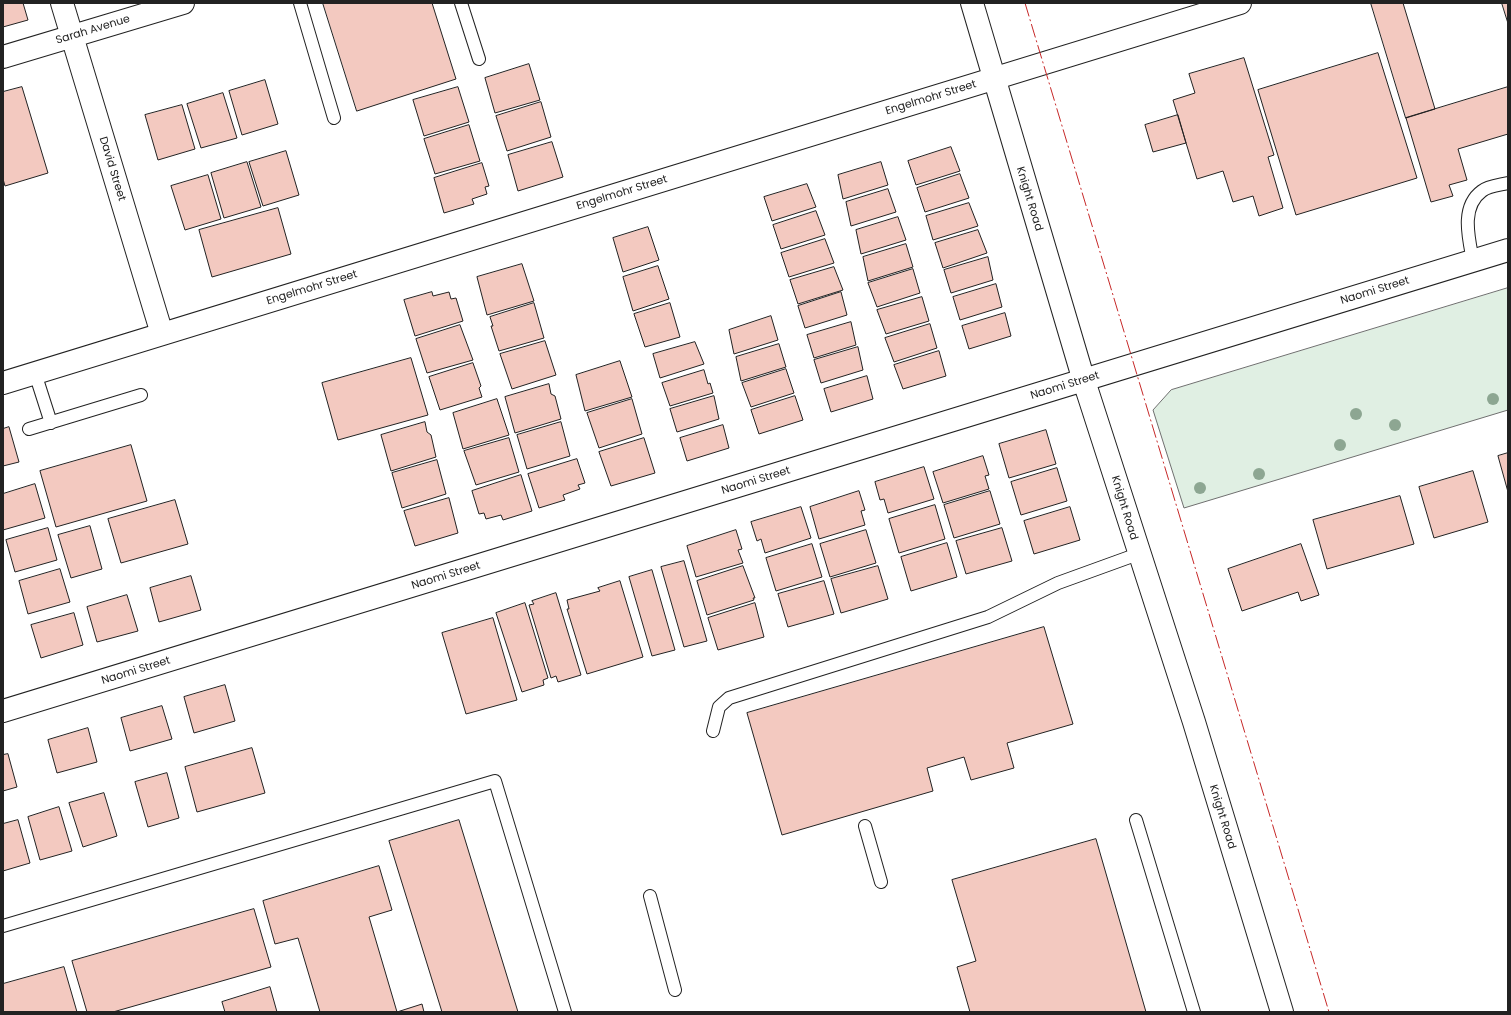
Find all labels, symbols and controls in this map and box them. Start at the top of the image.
street label: Sarah Avenue [54,12,132,48]
street label: Engelmohr Street [884,78,978,118]
street label: David Street [96,135,128,203]
street label: Knight Road [1013,165,1045,233]
street label: Engelmohr Street [575,173,669,213]
street label: Engelmohr Street [265,268,359,308]
street label: Naomi Street [1339,274,1411,308]
street label: Naomi Street [1029,369,1101,403]
street label: Naomi Street [720,464,792,498]
street label: Knight Road [1108,474,1140,542]
street label: Naomi Street [410,559,482,593]
street label: Naomi Street [100,654,172,688]
street label: Knight Road [1206,783,1238,851]

